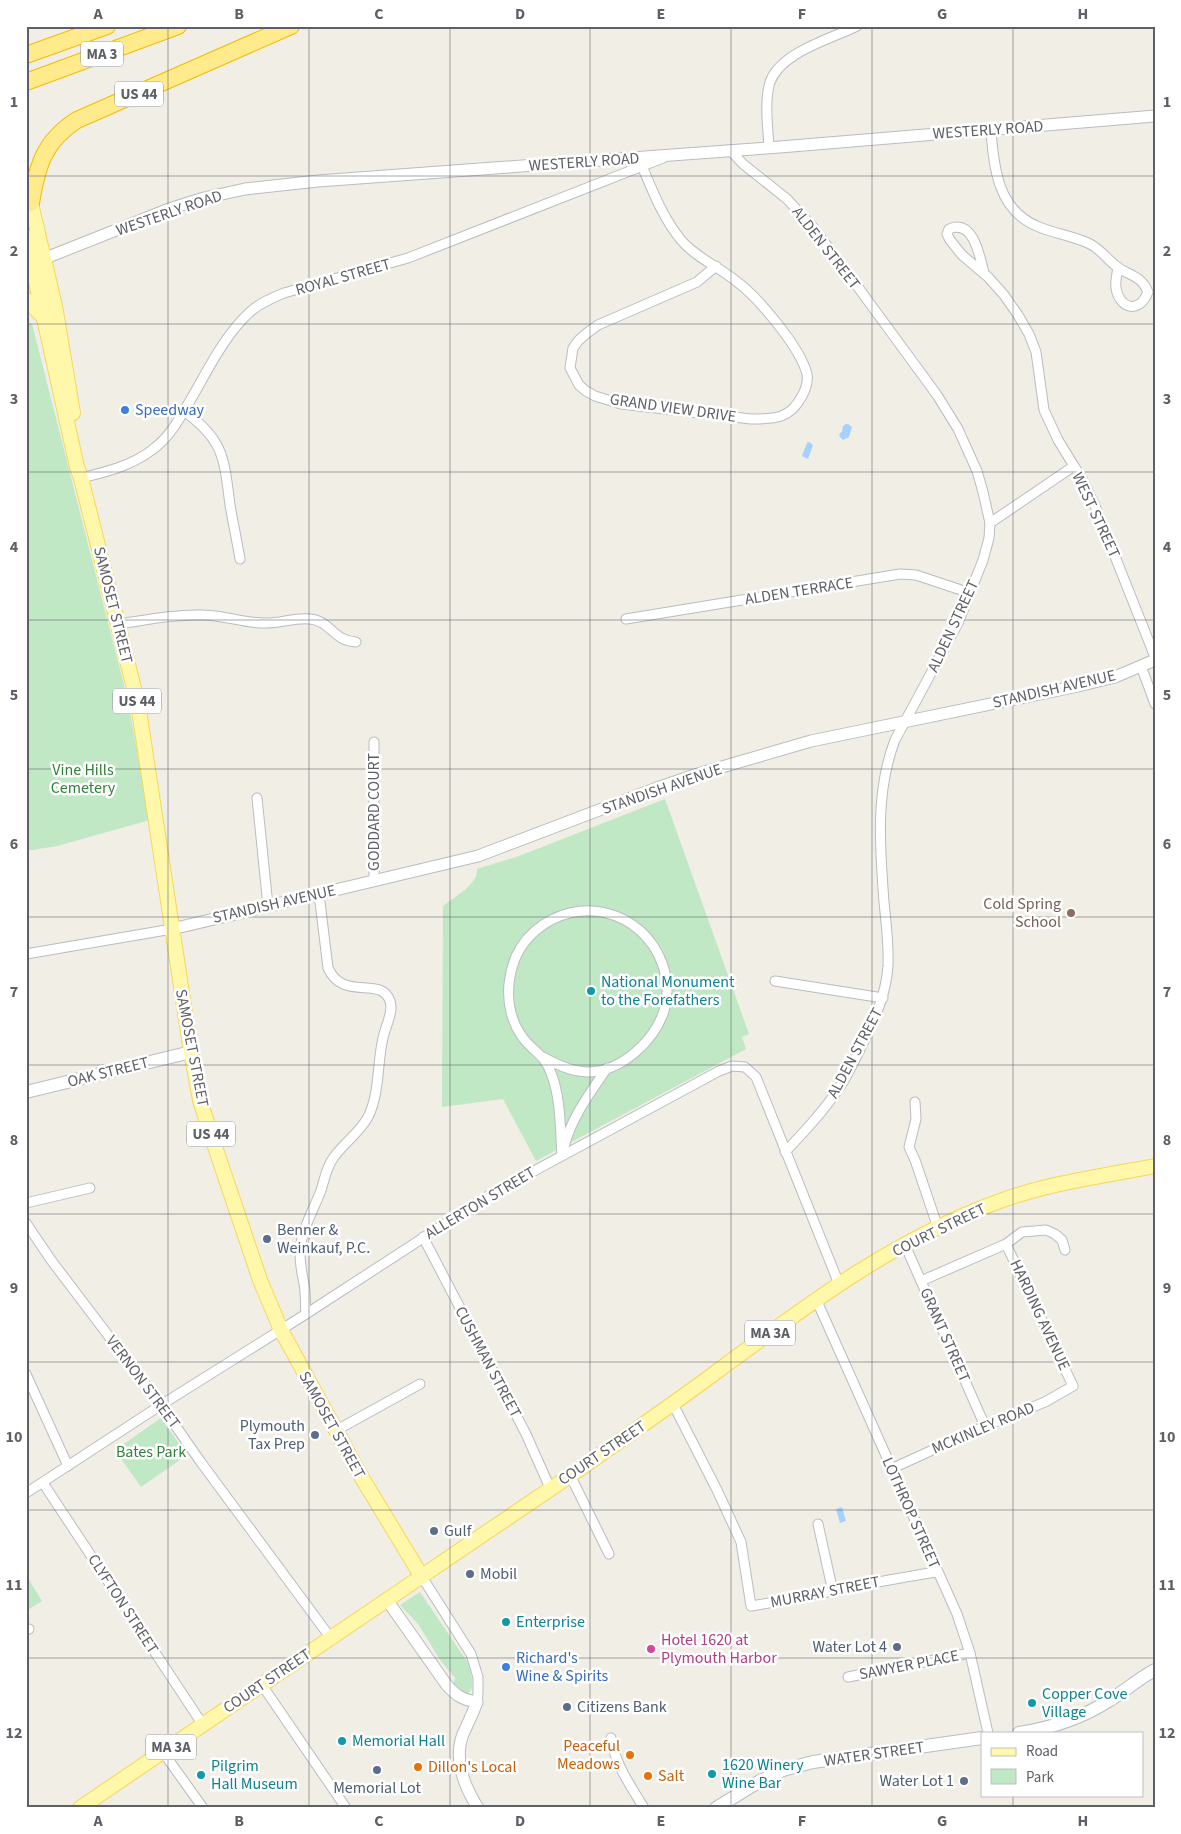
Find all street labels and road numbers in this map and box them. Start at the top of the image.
road number: MA 3 [81,42,123,66]
road number: US 44 [115,82,163,106]
street label: WESTERLY ROAD [932,115,1044,145]
street label: WESTERLY ROAD [528,147,640,177]
street label: WESTERLY ROAD [113,185,225,241]
street label: ALDEN STREET [787,202,866,294]
street label: ROYAL STREET [293,253,393,301]
street label: GRAND VIEW DRIVE [608,388,738,428]
street label: WEST STREET [1067,468,1126,562]
street label: SAMOSET STREET [88,544,138,666]
street label: ALDEN TERRACE [743,572,855,610]
street label: ALDEN STREET [922,576,984,676]
street label: STANDISH AVENUE [990,664,1118,714]
road number: US 44 [113,688,161,714]
street label: GODDARD COURT [363,753,385,871]
street label: STANDISH AVENUE [599,758,725,820]
street label: STANDISH AVENUE [210,879,338,929]
street label: SAMOSET STREET [170,987,214,1109]
street label: ALDEN STREET [822,1003,888,1102]
street label: OAK STREET [65,1051,151,1093]
road number: US 44 [187,1122,235,1146]
street label: ALLERTON STREET [421,1161,540,1245]
street label: COURT STREET [889,1198,990,1262]
street label: HARDING AVENUE [1005,1256,1075,1374]
street label: GRANT STREET [914,1284,976,1386]
street label: CUSHMAN STREET [449,1302,527,1422]
road number: MA 3A [745,1320,795,1346]
street label: VERNON STREET [101,1331,186,1434]
street label: SAMOSET STREET [293,1367,371,1483]
street label: MCKINLEY ROAD [928,1396,1038,1460]
street label: COURT STREET [554,1415,651,1491]
street label: LOTHROP STREET [877,1454,946,1573]
street label: CLYFTON STREET [82,1550,164,1659]
street label: MURRAY STREET [769,1571,882,1613]
street label: COURT STREET [219,1643,316,1719]
street label: SAWYER PLACE [857,1645,961,1685]
road number: MA 3A [146,1734,196,1760]
street label: WATER STREET [822,1736,926,1772]

